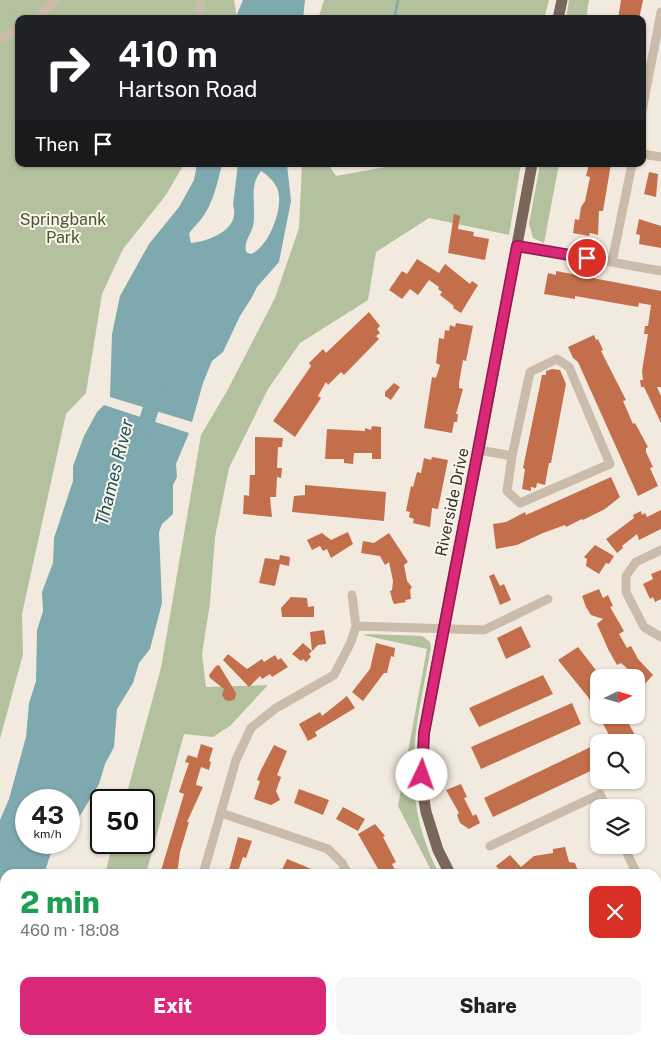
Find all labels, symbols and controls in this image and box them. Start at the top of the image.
text: 410 m [118,34,218,75]
icon: right [35,35,100,100]
text: Hartson Road [118,76,257,102]
icon: arrive [89,130,117,158]
text: Then [35,133,79,155]
park label: Springbank Park [20,210,106,247]
pin [566,237,608,279]
icon: arrive [573,244,601,272]
water label: Thames River [91,416,137,527]
street label: Riverside Drive [431,446,473,558]
north arrow [590,669,645,724]
map controls [590,669,645,854]
button: search [590,734,645,789]
position arrow [395,748,447,800]
speed limit sign: 50 [90,789,155,854]
button: layers [590,799,645,854]
text: 43 [31,800,64,830]
text: km/h [33,827,62,841]
text: 2 min [20,884,100,920]
button: close [589,886,641,938]
text: 460 m · 18:08 [20,921,119,940]
button: Exit [20,977,326,1035]
button: Share [336,977,641,1035]

